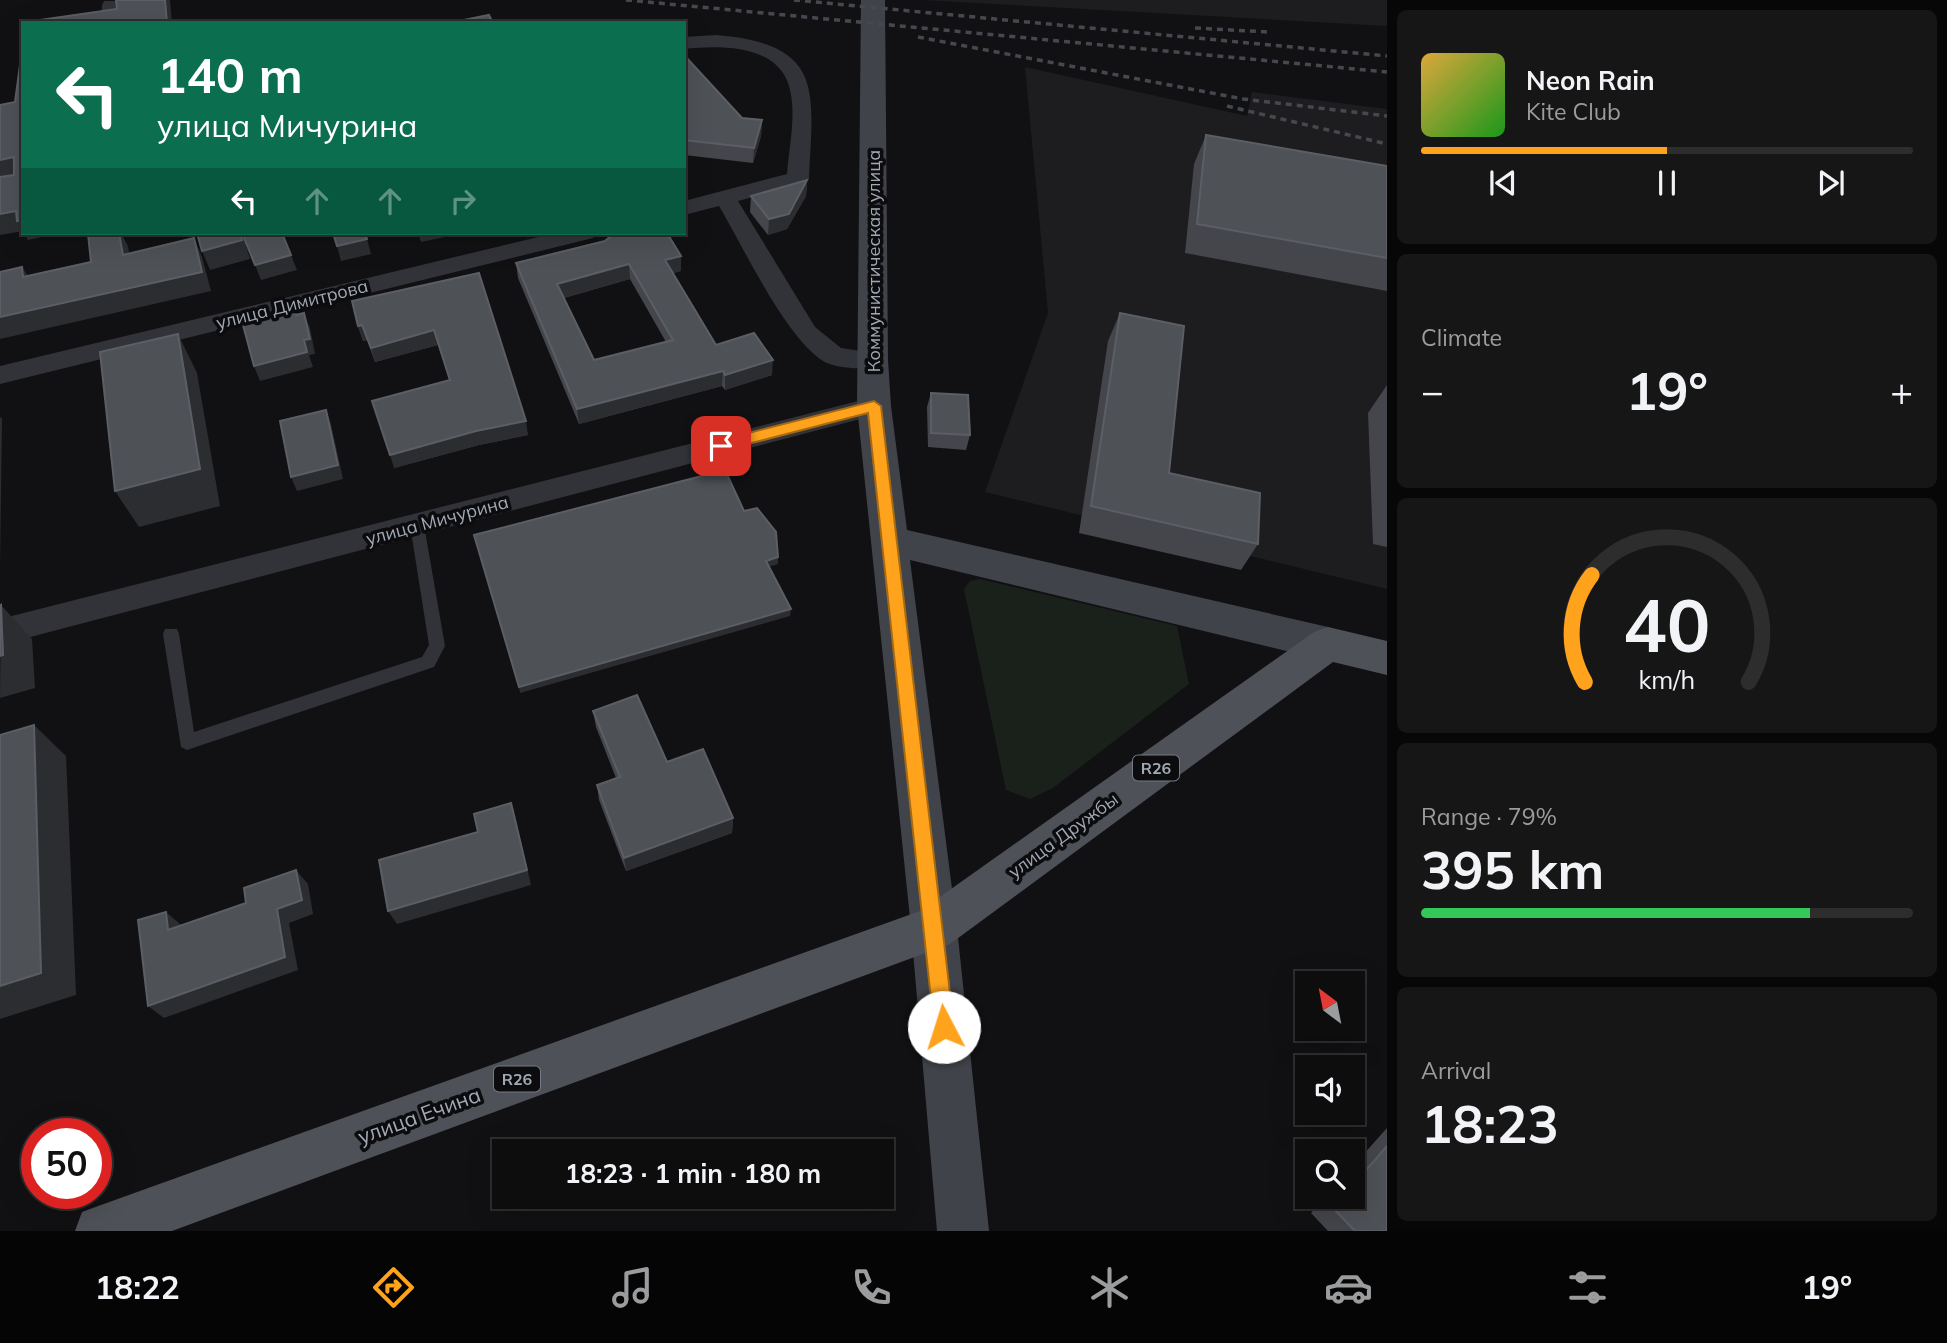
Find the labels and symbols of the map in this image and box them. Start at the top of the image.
street label: Коммунистическая улица [862,150,885,372]
street label: улица Димитрова [214,274,370,334]
pin [691,416,751,476]
street label: улица Мичурина [363,490,511,550]
road number: R26 [1133,755,1179,780]
street label: улица Дружбы [1003,787,1123,883]
north arrow [1295,971,1365,1041]
position arrow [907,990,981,1064]
road number: R26 [494,1066,540,1092]
street label: улица Ечина [354,1081,484,1149]
speed limit sign: 50 [21,1118,112,1209]

